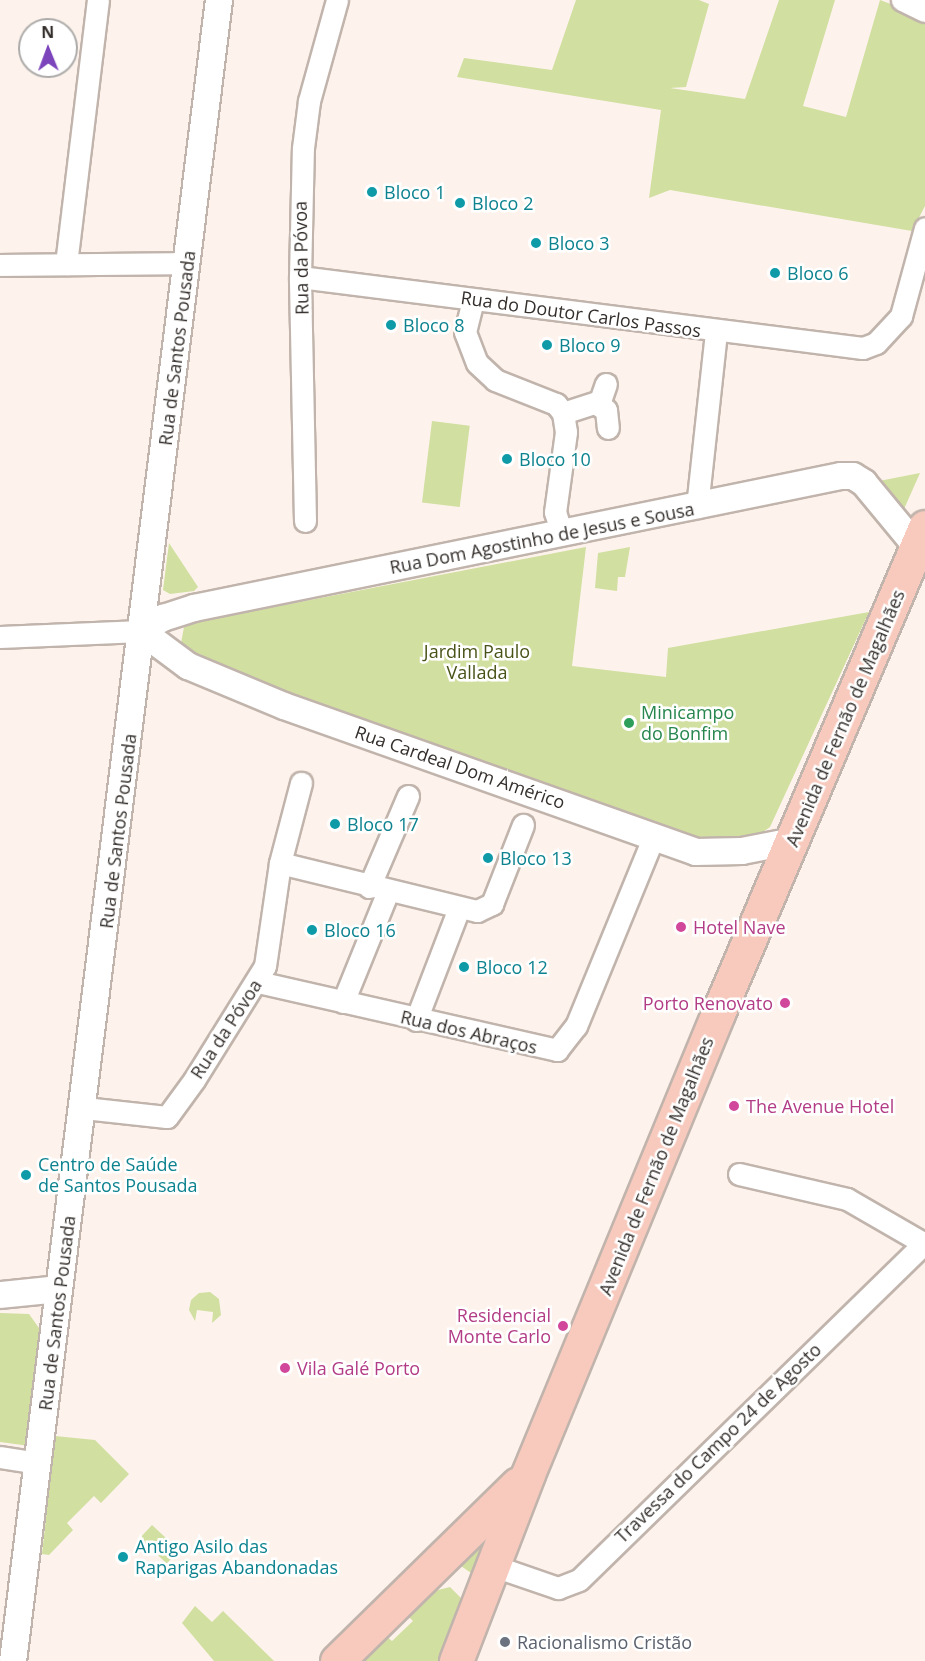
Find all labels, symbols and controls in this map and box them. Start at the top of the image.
north arrow [18,18,78,78]
text: N [41,21,54,43]
place label: Bloco 1 [384,181,445,203]
marker: Bloco 1 [365,185,379,199]
place label: Bloco 2 [472,192,533,214]
marker: Bloco 2 [453,196,467,210]
street label: Rua da Póvoa [289,201,313,315]
place label: Bloco 3 [548,232,609,254]
marker: Bloco 3 [529,236,543,250]
street label: Rua de Santos Pousada [154,249,200,447]
place label: Bloco 6 [787,262,848,284]
marker: Bloco 6 [768,266,782,280]
street label: Rua do Doutor Carlos Passos [460,286,702,342]
place label: Bloco 8 [403,314,464,336]
marker: Bloco 8 [384,318,398,332]
place label: Bloco 9 [559,334,620,356]
marker: Bloco 9 [540,338,554,352]
place label: Bloco 10 [519,448,591,470]
marker: Bloco 10 [500,452,514,466]
street label: Rua Dom Agostinho de Jesus e Sousa [388,498,696,578]
street label: Avenida de Fernão de Magalhães [781,586,909,850]
park label: Jardim Paulo Vallada [424,641,530,684]
place label: Minicampo do Bonfim [641,702,734,744]
marker: Minicampo do Bonfim [622,716,636,730]
street label: Rua Cardeal Dom Américo [352,721,568,813]
street label: Rua de Santos Pousada [95,732,141,930]
place label: Bloco 17 [347,813,419,835]
marker: Bloco 17 [328,817,342,831]
place label: Bloco 13 [500,847,572,869]
marker: Bloco 13 [481,851,495,865]
place label: Hotel Nave [693,916,785,938]
place label: Bloco 16 [324,919,396,941]
marker: Hotel Nave [674,920,688,934]
marker: Bloco 16 [305,923,319,937]
place label: Bloco 12 [476,956,548,978]
marker: Bloco 12 [457,960,471,974]
street label: Rua da Póvoa [186,975,266,1083]
place label: Porto Renovato [643,992,773,1014]
marker: Porto Renovato [778,996,792,1010]
street label: Rua dos Abraços [399,1006,539,1058]
street label: Avenida de Fernão de Magalhães [594,1034,718,1298]
place label: The Avenue Hotel [746,1095,894,1117]
marker: The Avenue Hotel [727,1099,741,1113]
place label: Centro de Saúde de Santos Pousada [38,1154,197,1196]
marker: Centro de Saúde de Santos Pousada [19,1168,33,1182]
street label: Rua de Santos Pousada [34,1214,80,1412]
place label: Residencial Monte Carlo [448,1305,551,1348]
marker: Residencial Monte Carlo [556,1319,570,1333]
street label: Travessa do Campo 24 de Agosto [610,1339,826,1547]
place label: Vila Galé Porto [297,1357,420,1379]
marker: Vila Galé Porto [278,1361,292,1375]
place label: Antigo Asilo das Raparigas Abandonadas [135,1536,338,1578]
marker: Antigo Asilo das Raparigas Abandonadas [116,1550,130,1564]
place label: Racionalismo Cristão [517,1631,692,1653]
marker: Racionalismo Cristão [498,1635,512,1649]

